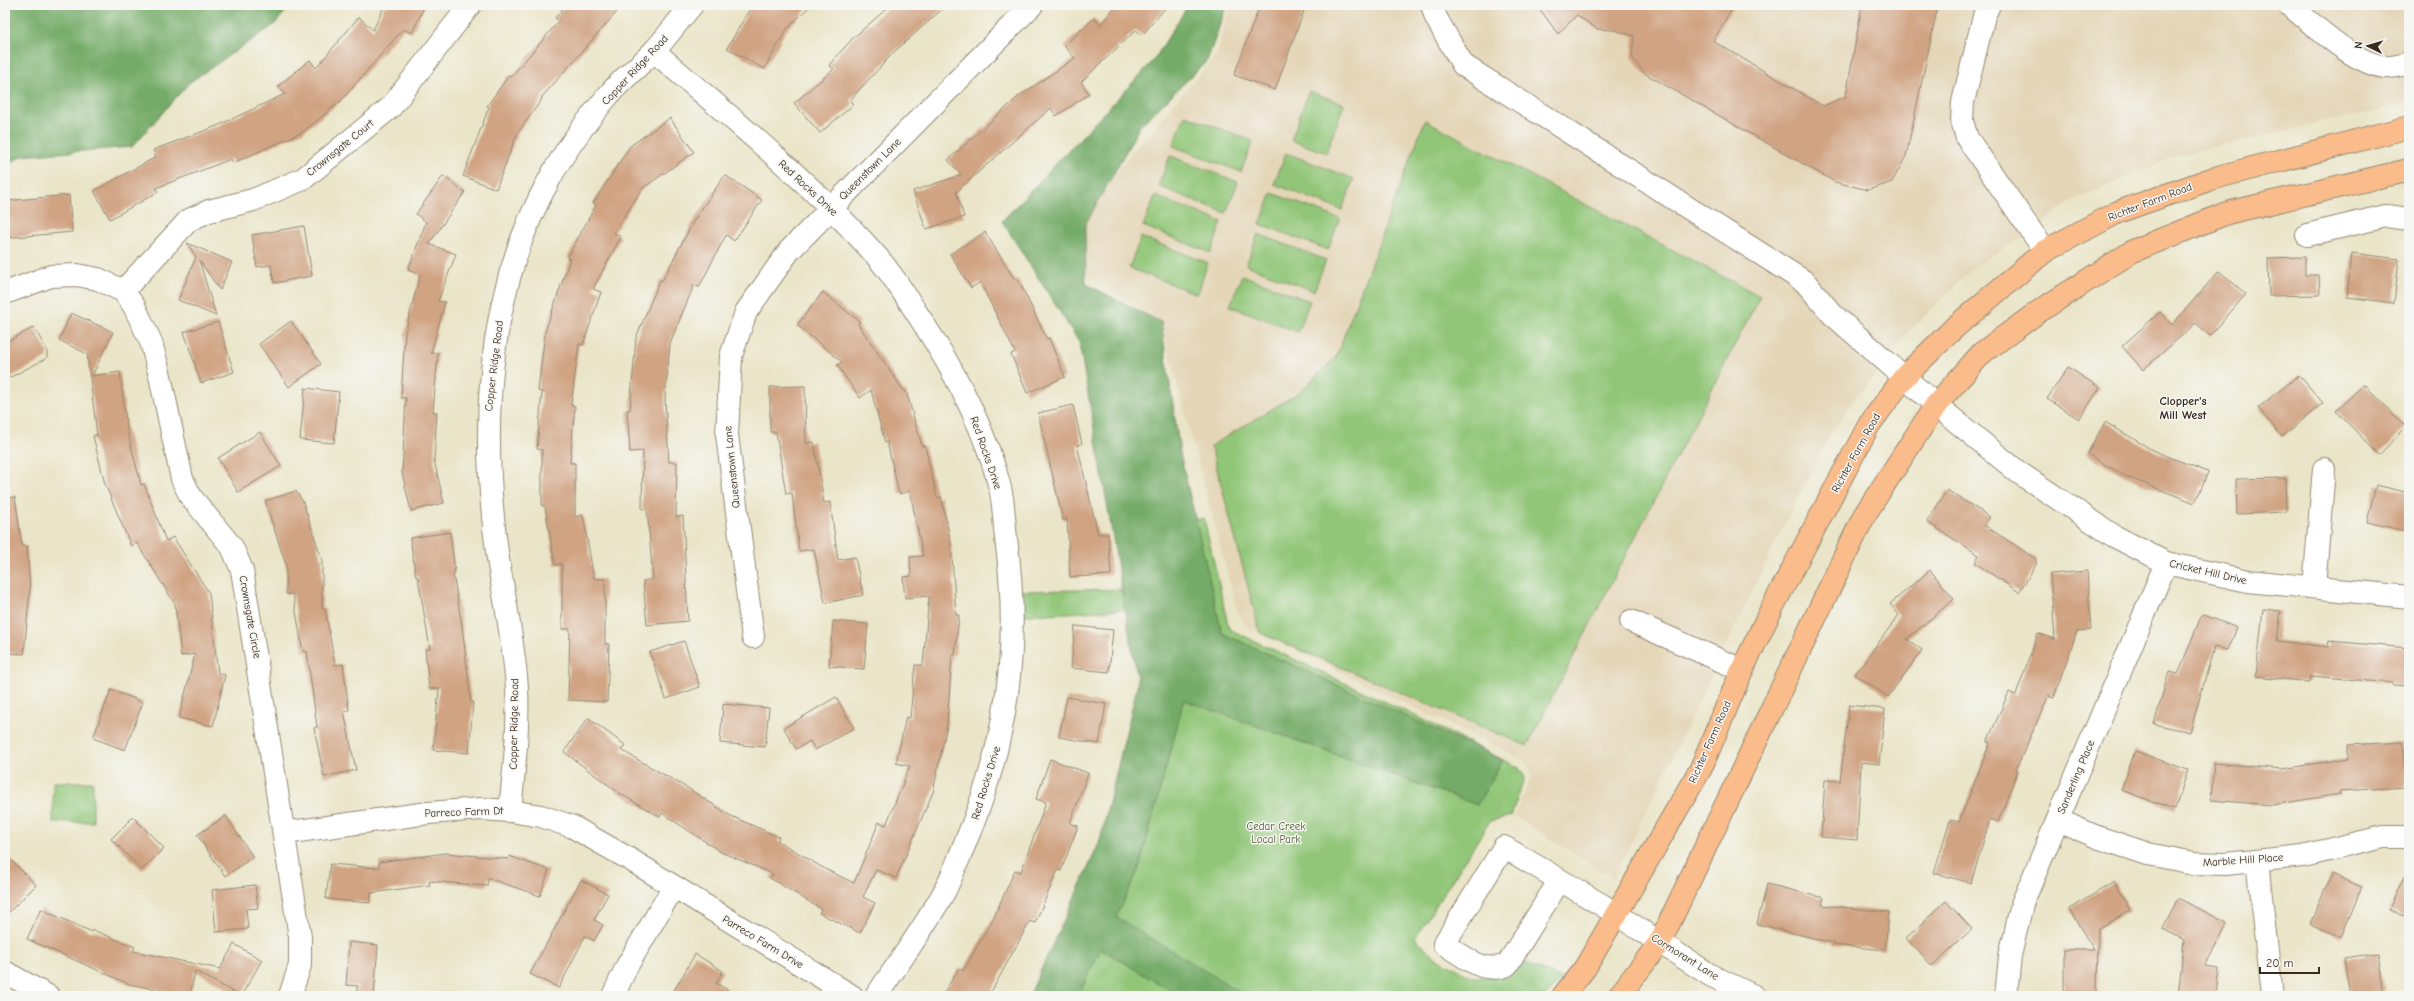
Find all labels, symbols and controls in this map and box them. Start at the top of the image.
north arrow [2348,26,2388,66]
street label: Copper Ridge Road [599,32,671,108]
text: N [2352,41,2365,49]
street label: Crownsgate Court [304,116,377,179]
street label: Queenstown Lane [836,135,904,203]
street label: Red Rocks Drive [776,157,841,219]
street label: Richter Farm Road [2106,180,2194,224]
street label: Copper Ridge Road [482,320,506,412]
district label: Clopper's Mill West [2159,394,2208,422]
street label: Richter Farm Road [1829,411,1883,495]
street label: Red Rocks Drive [967,415,1005,492]
street label: Queenstown Lane [721,425,743,509]
street label: Cricket Hill Drive [2168,557,2248,587]
street label: Crownsgate Circle [236,575,264,660]
street label: Copper Ridge Road [507,678,521,770]
street label: Richter Farm Road [1686,699,1734,785]
street label: Sanderling Place [2055,738,2098,816]
street label: Red Rocks Drive [969,744,1004,821]
street label: Parreco Farm Dt [424,804,504,820]
park label: Cedar Creek Local Park [1246,820,1306,846]
street label: Marble Hill Place [2202,851,2284,869]
street label: Parreco Farm Drive [720,913,806,972]
street label: Cormorant Lane [1649,931,1722,983]
scale bar [2260,949,2319,975]
text: 20 m [2266,956,2294,970]

